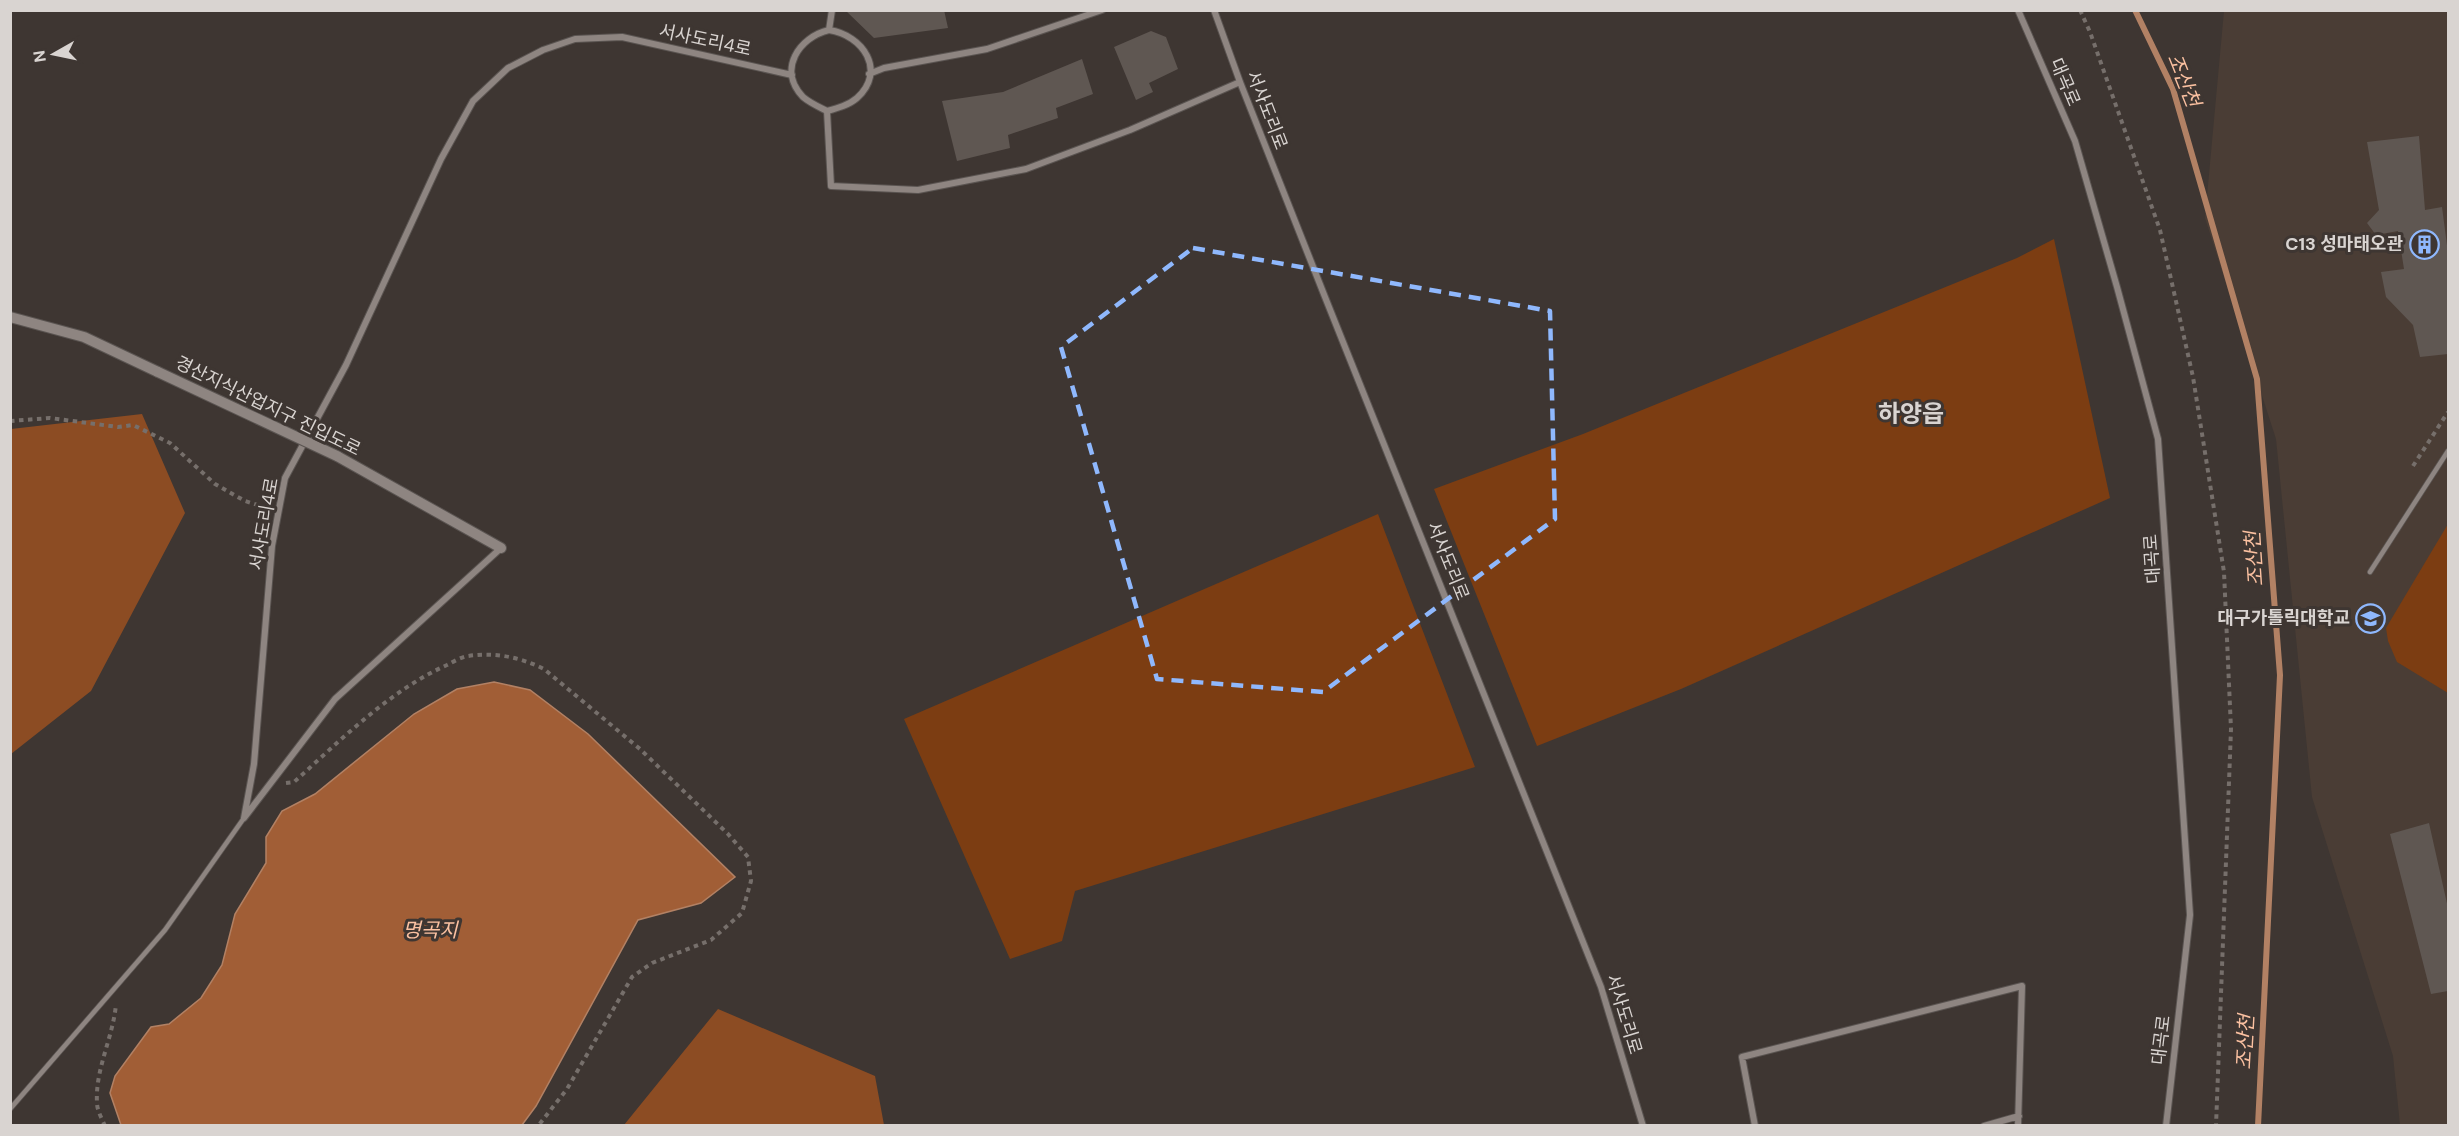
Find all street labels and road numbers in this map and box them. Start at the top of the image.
street label: 서사도리4로 [657,19,753,61]
street label: 대곡로 [2044,54,2086,110]
street label: 서사도리로 [1241,67,1293,153]
street label: 경산지식산업지구 진입도로 [171,351,365,461]
street label: 서사도리4로 [244,476,284,572]
street label: 서사도리로 [1421,518,1475,604]
street label: 대곡로 [2138,533,2166,585]
street label: 서사도리로 [1600,971,1648,1057]
street label: 대곡로 [2146,1014,2176,1066]

